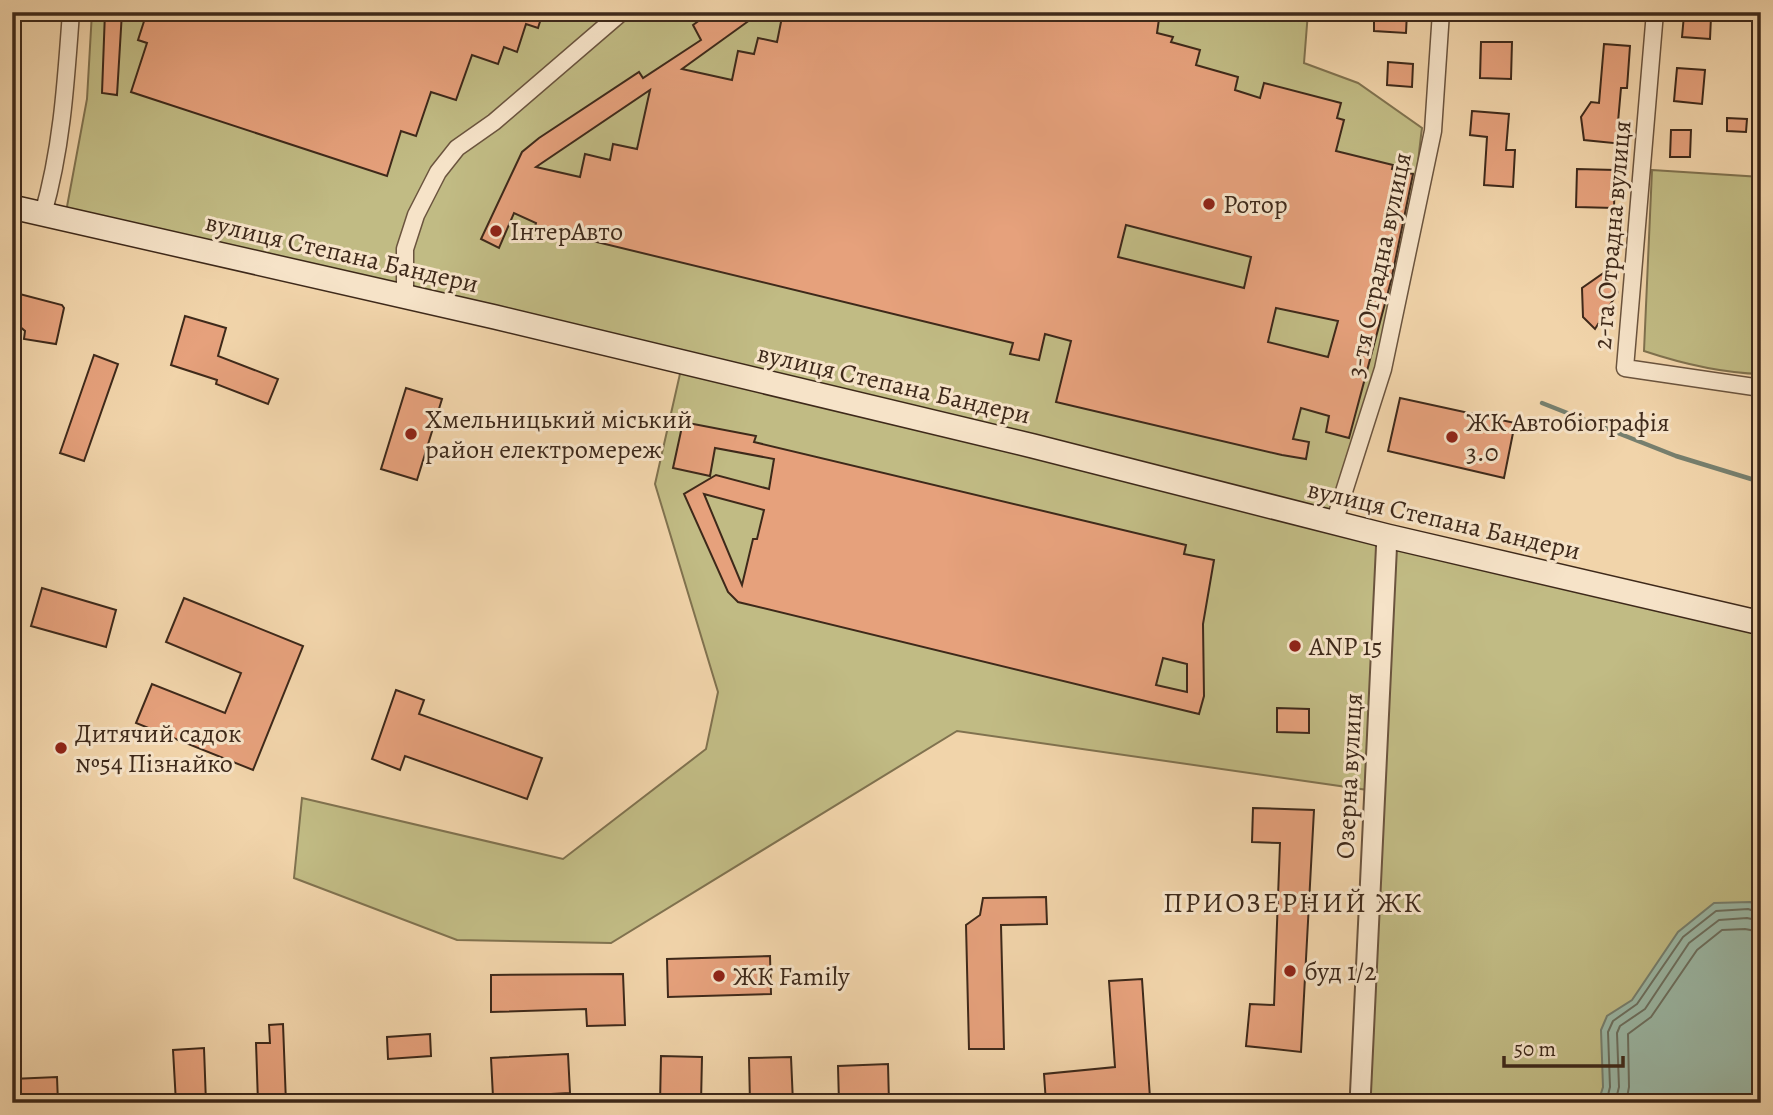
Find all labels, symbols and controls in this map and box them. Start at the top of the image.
street label: 2-га Отрадна вулиця [1585,119,1639,351]
street label: 3-тя Отрадна вулиця [1338,149,1420,381]
place label: Ротор [1223,187,1288,222]
marker: Ротор [1201,196,1217,212]
street label: вулиця Степана Бандери [202,205,482,301]
place label: ІнтерАвто [510,214,623,249]
marker: ІнтерАвто [488,223,504,239]
street label: вулиця Степана Бандери [754,336,1034,432]
place label: Хмельницький міський район електромереж [425,402,692,467]
place label: ЖК Автобіографія 3.0 [1466,405,1670,470]
marker: Хмельницький міський район електромереж [403,426,419,442]
marker: ЖК Автобіографія 3.0 [1444,429,1460,445]
street label: вулиця Степана Бандери [1304,472,1584,568]
place label: ANP 15 [1308,629,1382,664]
marker: ANP 15 [1287,638,1303,654]
street label: Озерна вулиця [1327,692,1371,860]
place label: Дитячий садок №54 Пізнайко [75,716,241,781]
marker: Дитячий садок №54 Пізнайко [53,740,69,756]
district label: ПРИОЗЕРНИЙ ЖК [1163,884,1423,922]
place label: буд 1/2 [1304,954,1377,989]
place label: ЖК Family [733,959,850,994]
marker: буд 1/2 [1282,963,1298,979]
marker: ЖК Family [711,968,727,984]
scale bar [1504,1024,1622,1068]
text: 50 m [1514,1035,1556,1063]

